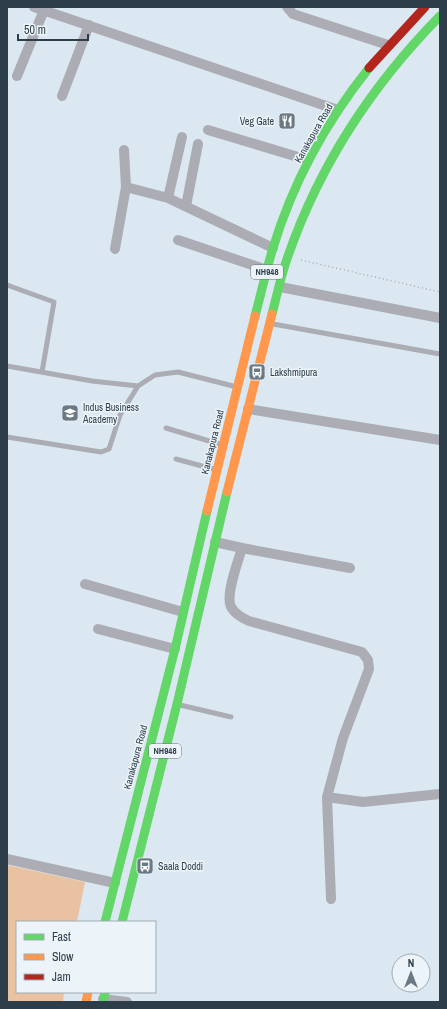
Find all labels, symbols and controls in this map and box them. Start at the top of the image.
scale bar [18,16,88,42]
text: 50 m [24,22,46,38]
street label: Kanakapura Road [291,101,336,165]
restaurant icon: Veg Gate [277,111,297,131]
place label: Veg Gate [240,115,274,128]
road number: NH948 [251,265,283,279]
bus stop icon: Lakshmipura [247,362,267,382]
place label: Lakshmipura [270,366,318,379]
place label: Indus Business Academy [82,401,139,426]
school or university icon: Indus Business Academy [60,403,80,423]
street label: Kanakapura Road [198,408,227,476]
street label: Kanakapura Road [121,724,150,791]
road number: NH948 [149,744,181,758]
bus stop icon: Saala Doddi [135,856,155,876]
place label: Saala Doddi [158,860,203,873]
legend [16,921,156,993]
text: Fast [52,929,71,945]
text: Slow [52,949,74,965]
north arrow [391,953,431,993]
text: N [408,956,414,970]
text: Jam [52,969,71,985]

